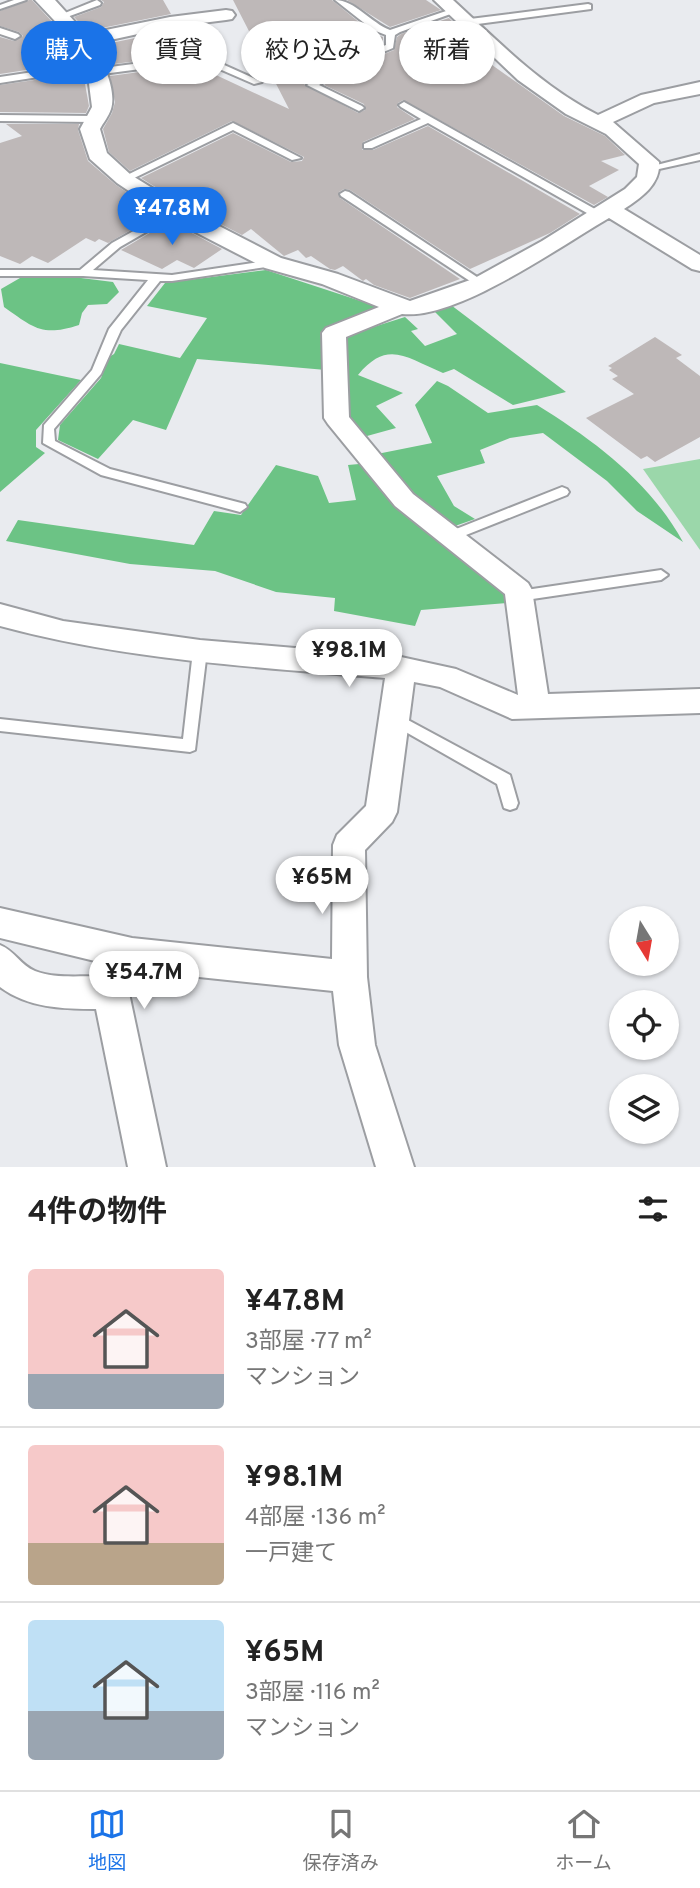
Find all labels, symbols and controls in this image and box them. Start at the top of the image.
chip: 購入 [21,21,117,84]
chip: 賃貸 [131,21,227,84]
chip: 絞り込み [241,21,385,84]
chip: 新着 [399,21,495,84]
pin: ¥47.8M [115,188,229,247]
text: ¥47.8M [134,195,210,224]
pin: ¥98.1M [292,630,406,689]
text: ¥98.1M [311,637,387,666]
pin: ¥65M [281,856,363,916]
text: ¥65M [292,864,352,893]
north arrow [609,906,679,976]
map controls [609,906,679,1144]
pin: ¥54.7M [87,951,201,1011]
text: ¥54.7M [105,959,183,988]
button: locate [609,990,679,1060]
button: layers [609,1074,679,1144]
icon: filters [634,1190,672,1228]
text: 4件の物件 [28,1195,167,1232]
text: ¥47.8M [245,1284,345,1321]
icon: home [84,1297,168,1381]
text: 3部屋 · 77 m² [245,1328,372,1357]
text: マンション [245,1364,360,1393]
text: ¥98.1M [245,1460,343,1497]
icon: home [84,1473,168,1557]
text: 4部屋 · 136 m² [245,1504,385,1533]
text: 一戸建て [245,1540,337,1569]
text: ¥65M [245,1635,324,1672]
icon: home [84,1648,168,1732]
text: 3部屋 · 116 m² [245,1679,380,1708]
text: マンション [245,1715,360,1744]
tab: 地図 [88,1805,126,1876]
tab: 保存済み [303,1805,379,1876]
tab: ホーム [555,1805,612,1876]

